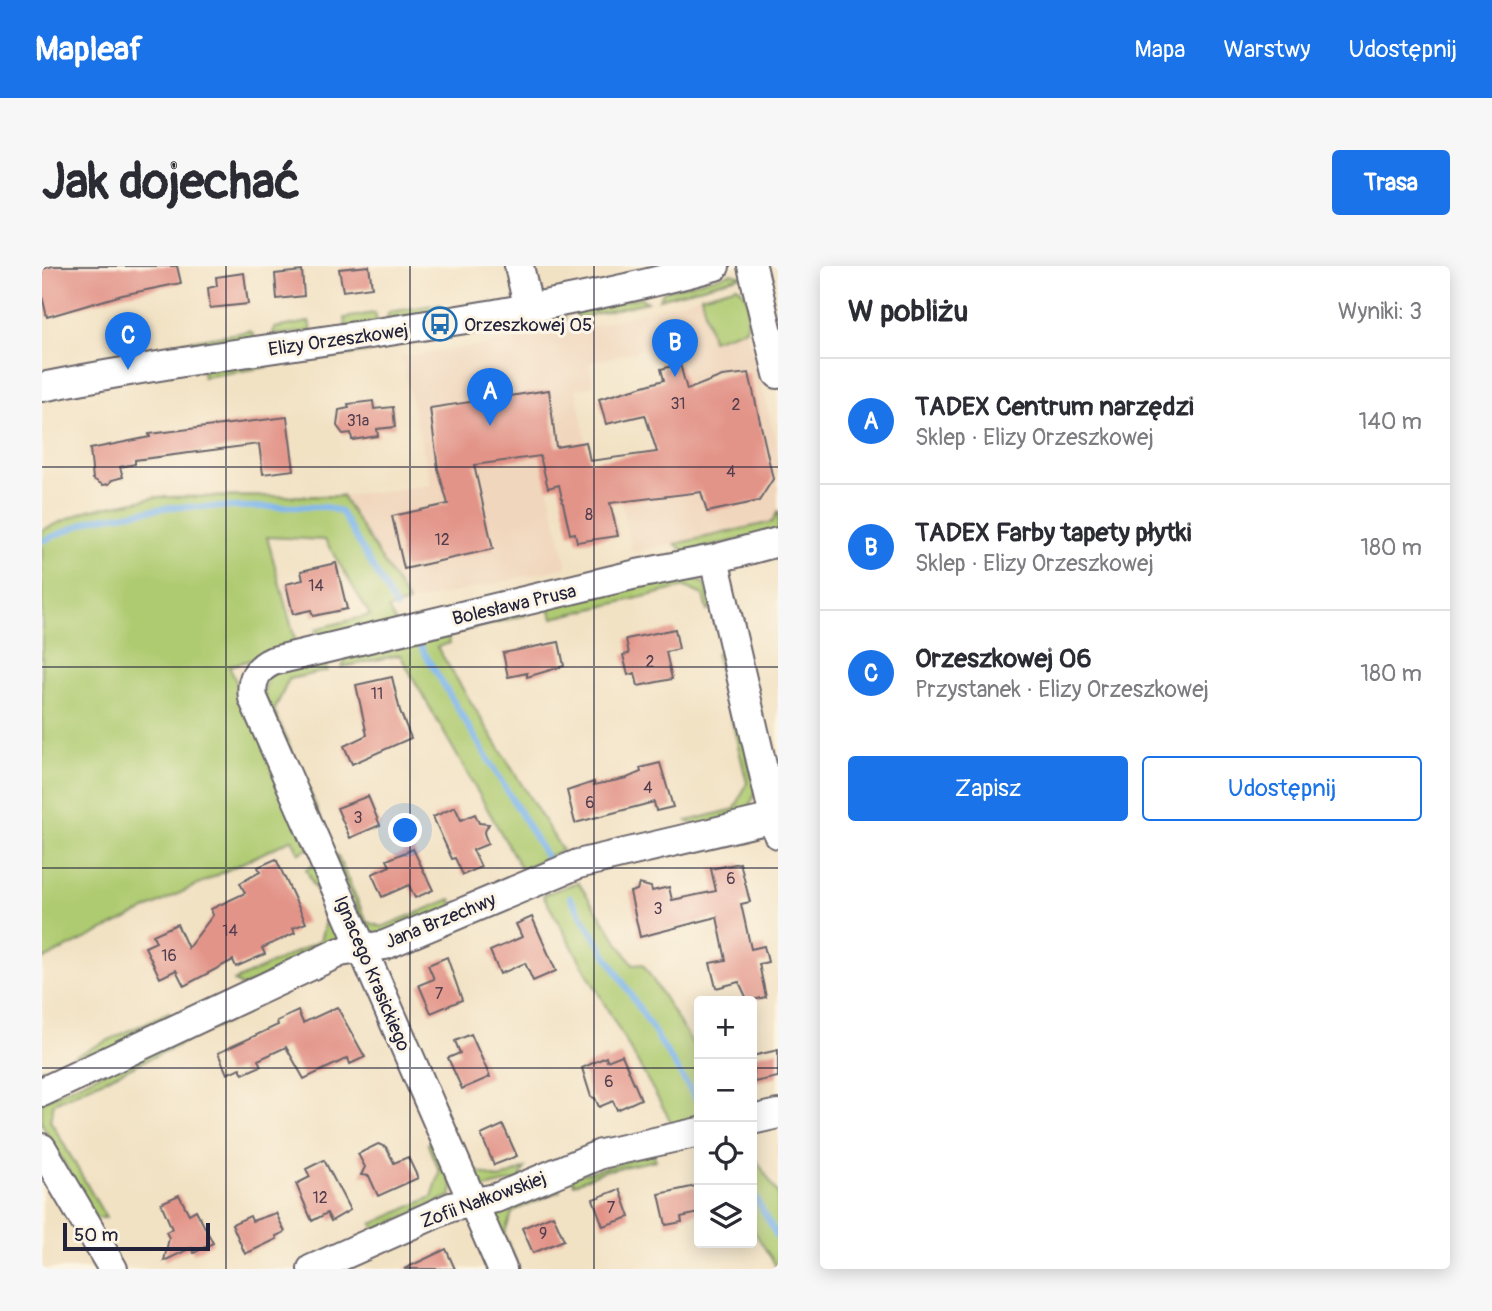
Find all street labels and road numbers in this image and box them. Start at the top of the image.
street label: Elizy Orzeszkowej [267,318,410,362]
street label: Bolesława Prusa [450,579,579,631]
street label: Jana Brzechwy [381,888,499,954]
street label: Ignacego Krasickiego [329,892,416,1055]
street label: Zofii Nałkowskiej [417,1166,549,1234]

